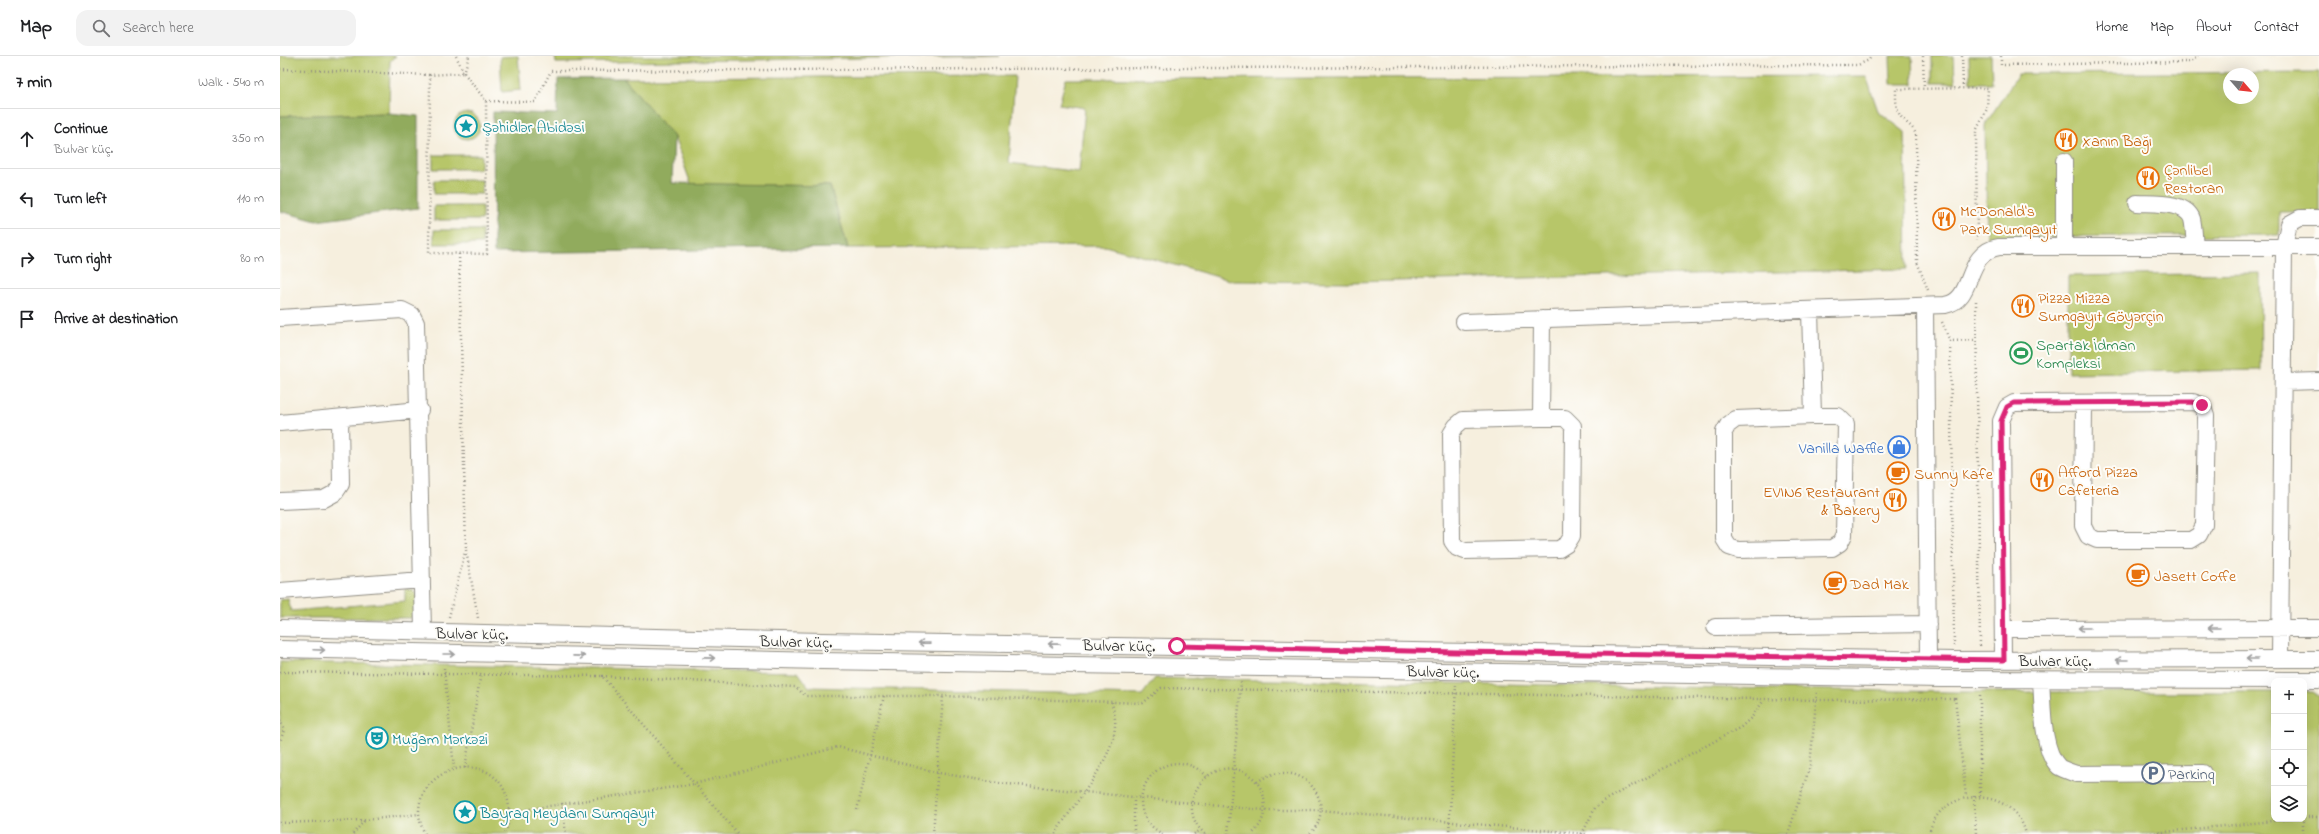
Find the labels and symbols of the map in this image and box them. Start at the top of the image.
north arrow [2223,68,2259,104]
place icon: Şəhidlər Abidəsi [453,113,479,139]
place label: Şəhidlər Abidəsi [482,116,585,140]
restaurant icon: Xanın Bağı [2053,127,2079,153]
place label: Xanın Bağı [2082,130,2152,154]
place label: Çənlibel Restoran [2164,159,2223,201]
restaurant icon: Çənlibel Restoran [2135,165,2161,191]
place label: McDonald's Park Sumqayıt [1960,200,2058,242]
restaurant icon: McDonald's Park Sumqayıt [1931,206,1957,232]
place label: Pizza Mizza Sumqayıt Göyərçin [2038,287,2164,329]
restaurant icon: Pizza Mizza Sumqayıt Göyərçin [2010,293,2036,319]
place label: Spartak İdman Kompleksi [2036,334,2135,376]
sports icon: Spartak İdman Kompleksi [2008,340,2034,366]
route end [2193,396,2211,414]
shop icon: Vanilla Waffle [1886,434,1912,460]
place label: Vanilla Waffle [1798,437,1885,461]
cafe icon: Sunny Kafe [1885,460,1911,486]
place label: Afford Pizza Cafeteria [2058,461,2138,503]
place label: Sunny Kafe [1914,463,1994,487]
restaurant icon: Afford Pizza Cafeteria [2029,467,2055,493]
place label: EVIN6 Restaurant & Bakery [1763,481,1881,523]
restaurant icon: EVIN6 Restaurant & Bakery [1882,487,1908,513]
cafe icon: Jasett Coffe [2125,562,2151,588]
place label: Jasett Coffe [2154,565,2237,589]
cafe icon: Dad Mak [1822,570,1848,596]
place label: Dad Mak [1849,573,1910,597]
street label: Bulvar küç. [434,622,509,648]
one-way arrow [2078,624,2091,632]
one-way arrow [2208,624,2221,632]
street label: Bulvar küç. [758,630,833,656]
street label: Bulvar küç. [1081,634,1156,660]
route start [1168,637,1186,655]
one-way arrow [918,639,931,647]
one-way arrow [1048,640,1061,648]
one-way arrow [312,646,325,654]
one-way arrow [442,650,455,658]
street label: Bulvar küç. [2018,650,2091,674]
one-way arrow [572,652,585,660]
one-way arrow [702,655,715,662]
one-way arrow [2246,655,2259,663]
one-way arrow [2116,656,2129,664]
street label: Bulvar küç. [1405,660,1480,686]
theatre icon: Muğam Mərkəzi [364,725,390,751]
place label: Muğam Mərkəzi [392,728,488,752]
parking icon: Parkinq [2140,760,2166,786]
place label: Parkinq [2168,763,2215,787]
place icon: Bayraq Meydanı Sumqayıt [452,799,478,825]
place label: Bayraq Meydanı Sumqayıt [479,802,656,826]

